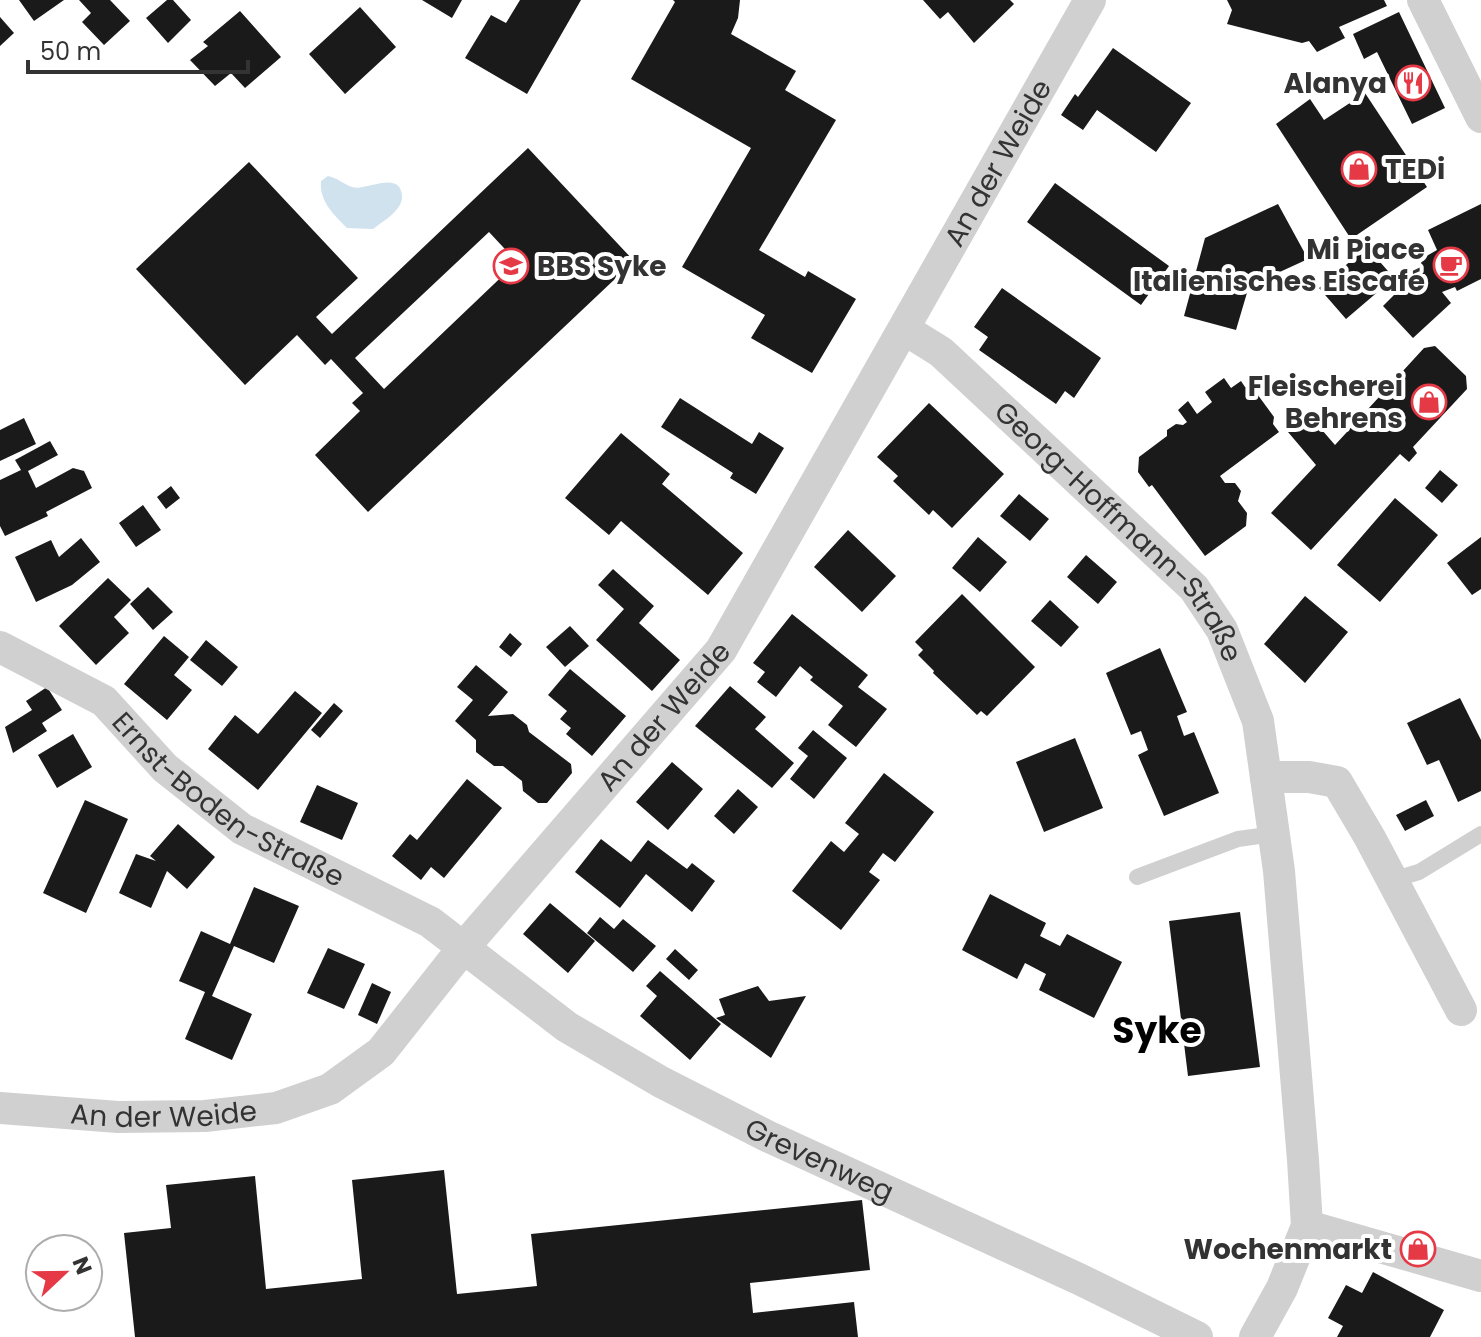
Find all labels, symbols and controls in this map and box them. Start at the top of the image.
scale bar [28,24,248,74]
text: 50 m [40,35,101,68]
place label: Alanya [1284,64,1387,103]
restaurant icon: Alanya [1394,64,1432,102]
street label: An der Weide [935,72,1061,254]
shop icon: TEDi [1340,150,1378,188]
place label: TEDi [1385,150,1445,189]
place label: Mi Piace Italienisches Eiscafé [1133,230,1425,301]
cafe icon: Mi Piace Italienisches Eiscafé [1432,246,1470,284]
school or university icon: BBS Syke [492,247,530,285]
place label: BBS Syke [537,247,667,286]
place label: Fleischerei Behrens [1248,367,1403,438]
shop icon: Fleischerei Behrens [1410,383,1448,421]
street label: Georg-Hoffmann-Straße [986,393,1252,668]
street label: An der Weide [588,633,740,800]
street label: Ernst-Boden-Straße [103,704,351,897]
district label: Syke [1112,1005,1202,1056]
street label: An der Weide [69,1091,259,1137]
street label: Grevenweg [738,1109,900,1212]
place label: Wochenmarkt [1183,1230,1392,1269]
shop icon: Wochenmarkt [1399,1230,1437,1268]
north arrow [24,1233,104,1313]
text: N [65,1252,100,1279]

